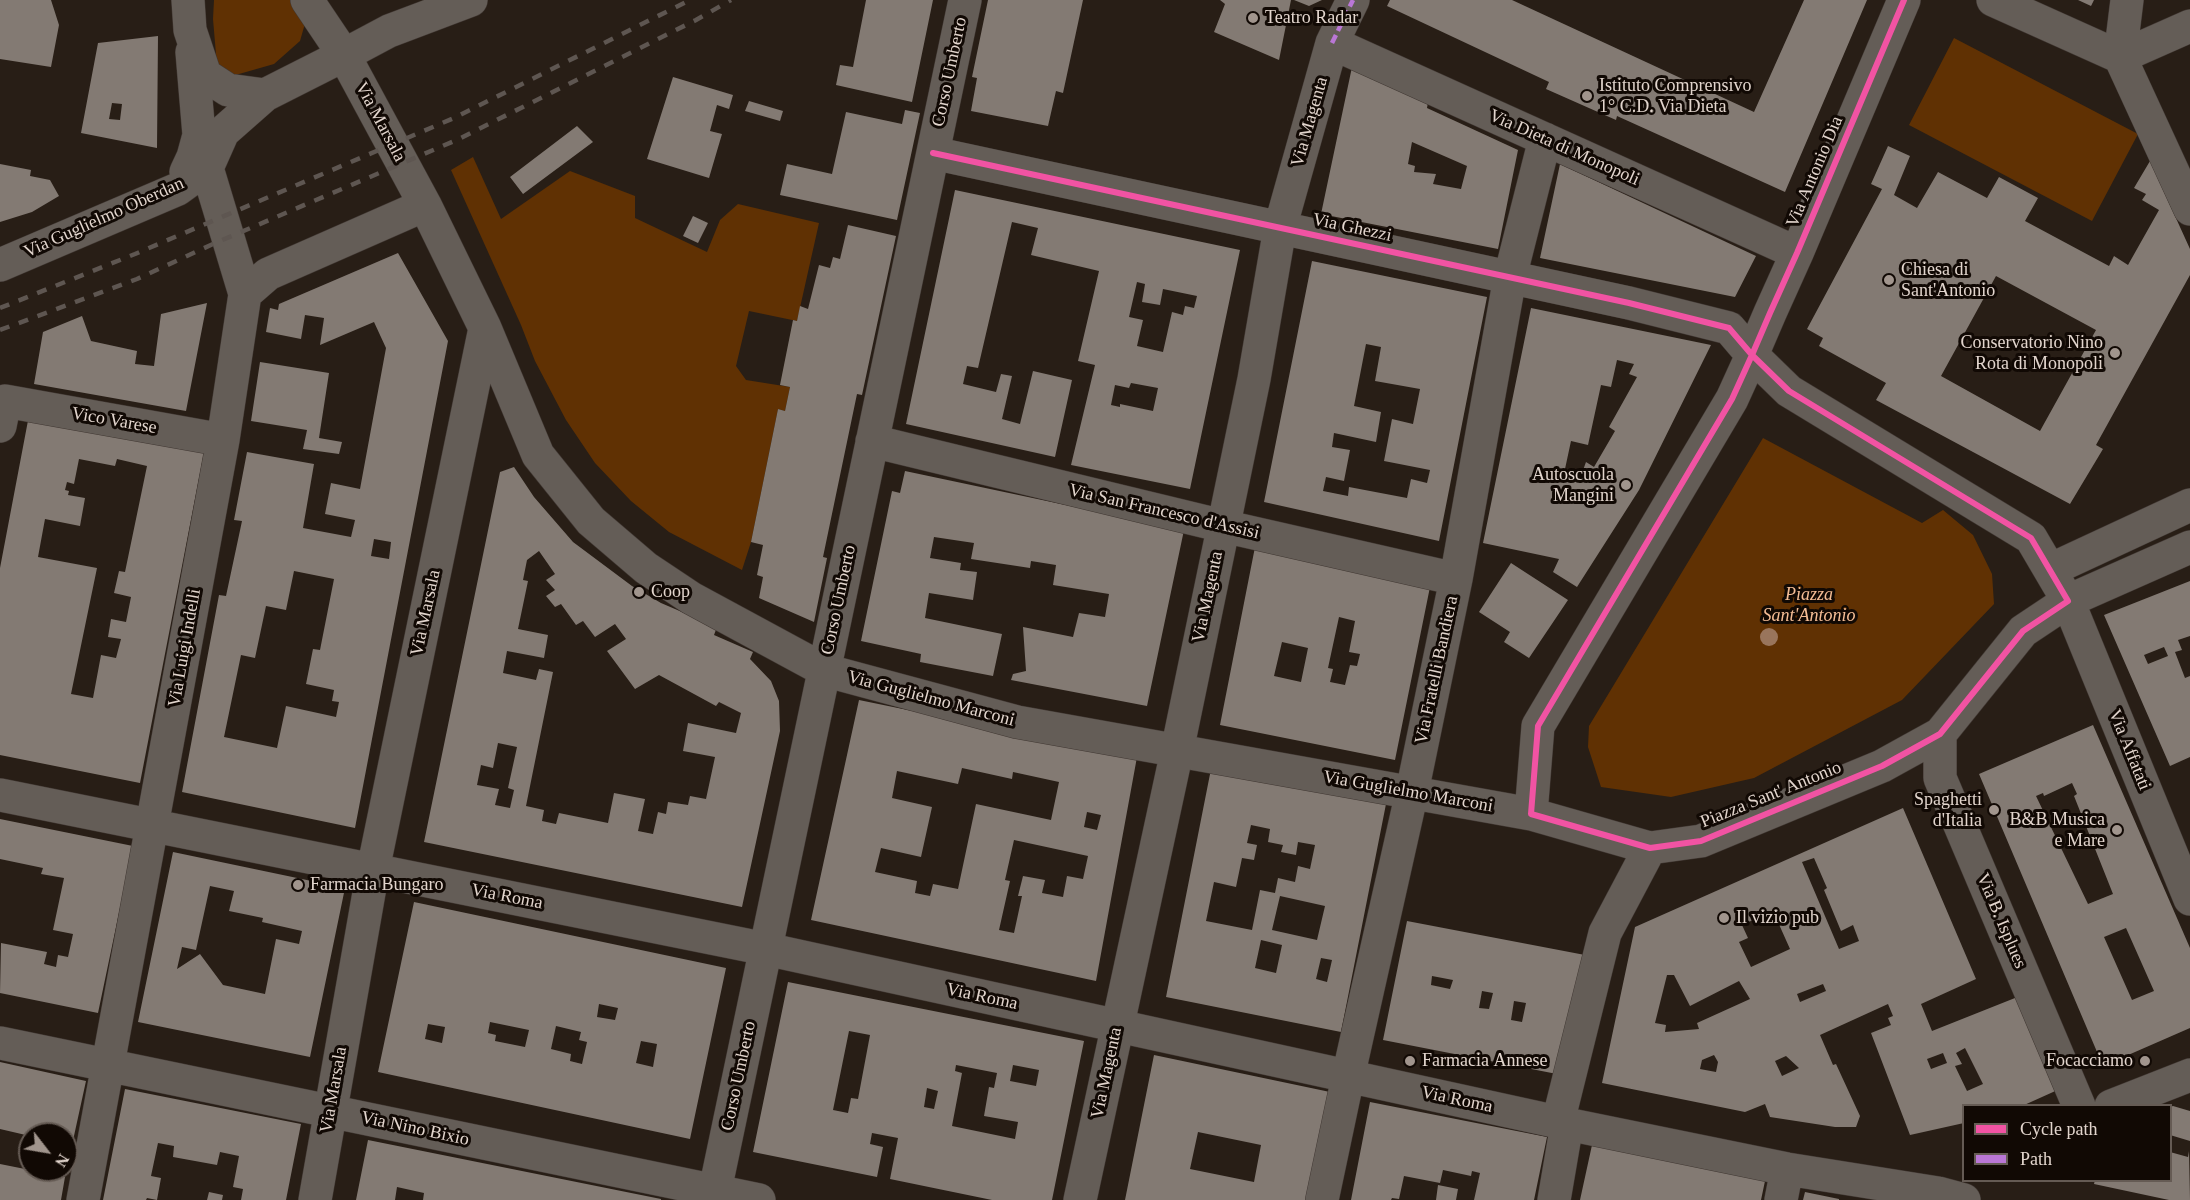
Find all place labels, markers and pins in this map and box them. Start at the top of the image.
place label: Teatro Radar [1265,7,1358,29]
marker: Teatro Radar [1246,11,1260,25]
place label: Istituto Comprensivo 1° C.D. Via Dieta [1599,75,1751,118]
marker: Istituto Comprensivo 1° C.D. Via Dieta [1580,89,1594,103]
place label: Chiesa di Sant'Antonio [1901,259,1995,302]
marker: Chiesa di Sant'Antonio [1882,273,1896,287]
place label: Conservatorio Nino Rota di Monopoli [1961,332,2103,374]
marker: Conservatorio Nino Rota di Monopoli [2108,346,2122,360]
place label: Autoscuola Mangini [1532,464,1614,506]
marker: Autoscuola Mangini [1619,478,1633,492]
place label: Coop [651,581,690,603]
marker: Coop [632,585,646,599]
place label: Spaghetti d'Italia [1914,789,1982,832]
marker: Spaghetti d'Italia [1987,803,2001,817]
place label: B&B Musica e Mare [2009,809,2105,852]
marker: B&B Musica e Mare [2110,823,2124,837]
place label: Farmacia Bungaro [310,874,443,896]
marker: Farmacia Bungaro [291,878,305,892]
place label: Il vizio pub [1736,907,1819,929]
marker: Il vizio pub [1717,911,1731,925]
place label: Farmacia Annese [1422,1050,1547,1072]
place label: Focacciamo [2046,1050,2133,1072]
marker: Farmacia Annese [1403,1054,1417,1068]
marker: Focacciamo [2138,1054,2152,1068]

